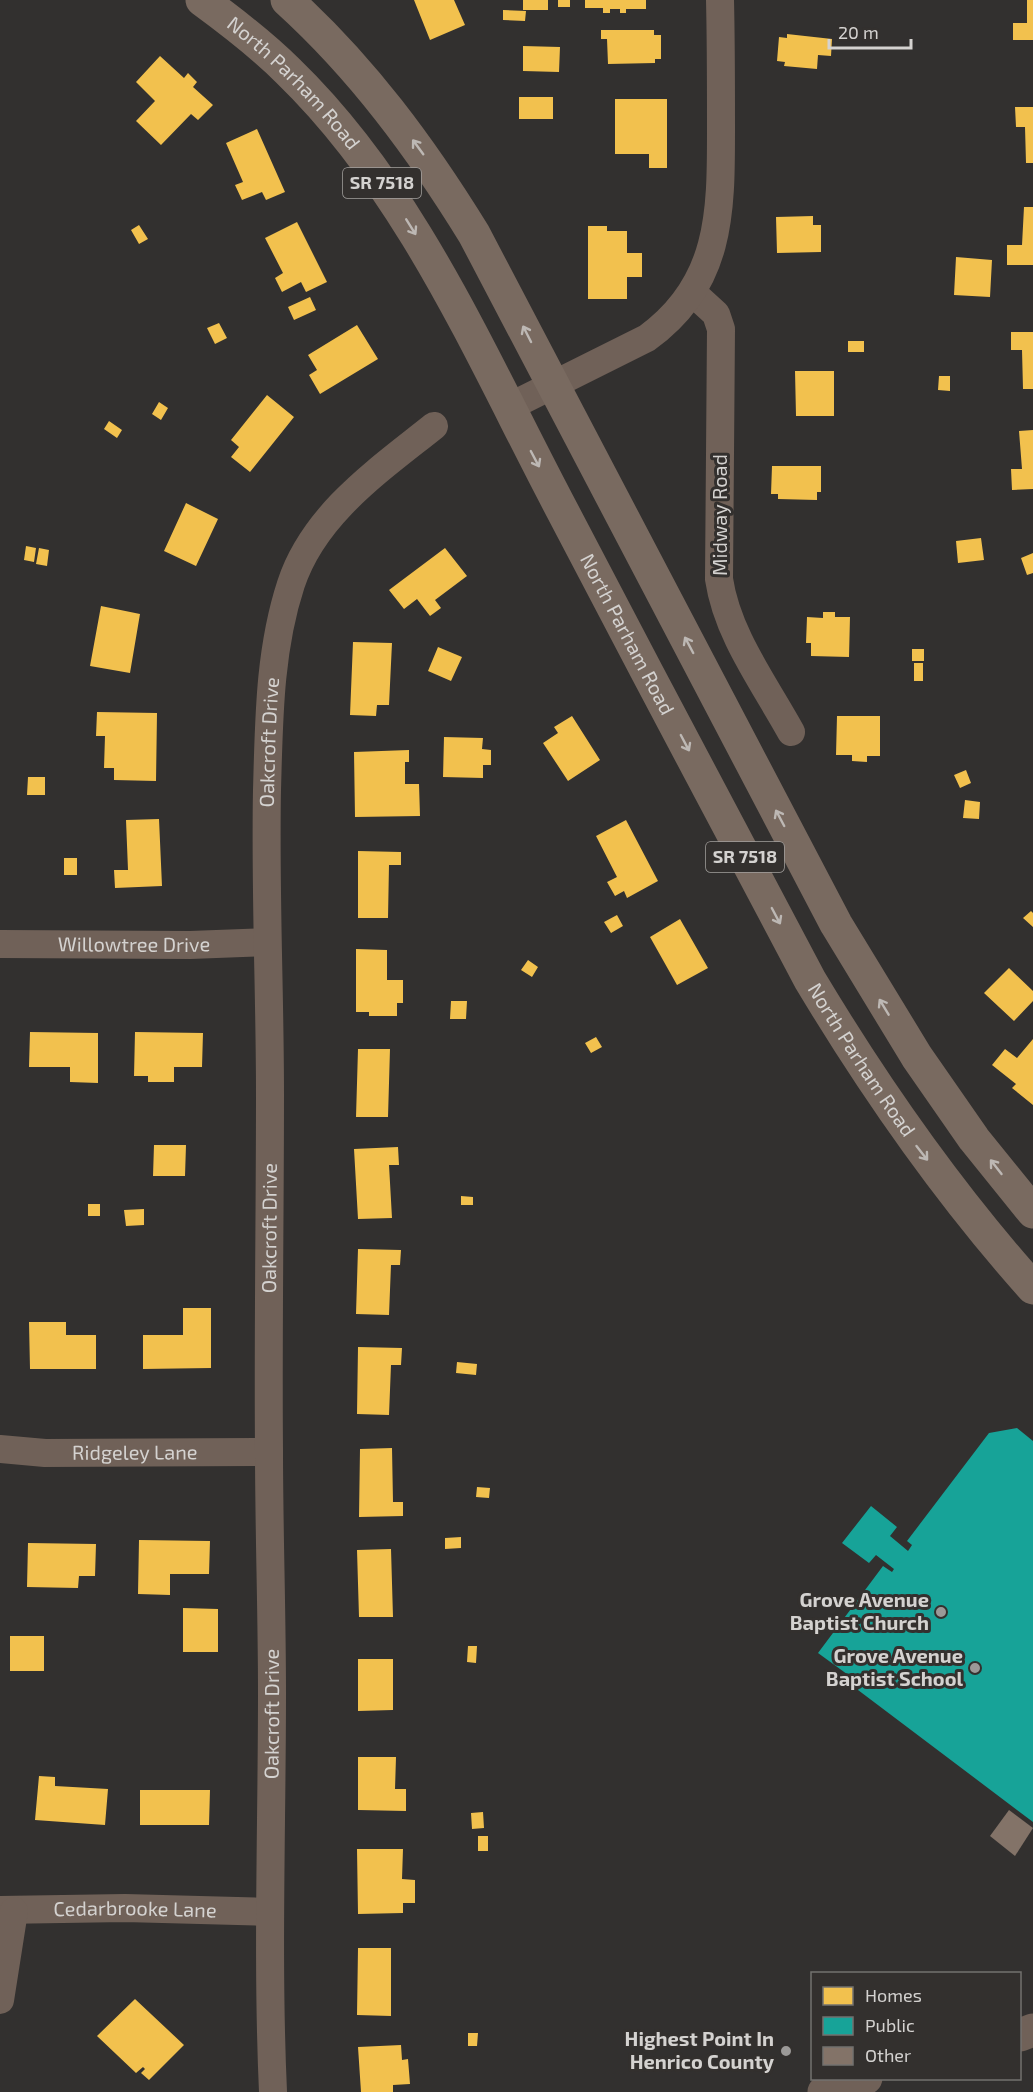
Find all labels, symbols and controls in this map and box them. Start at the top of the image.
street label: North Parham Road [223,11,366,154]
scale bar [829,12,912,50]
text: 20 m [838,21,879,43]
one-way arrow [412,140,424,156]
road number: SR 7518 [343,168,421,198]
one-way arrow [405,218,417,235]
one-way arrow [520,325,532,343]
one-way arrow [529,450,541,467]
street label: Midway Road [707,454,731,576]
street label: North Parham Road [576,549,680,719]
one-way arrow [683,637,694,655]
street label: Oakcroft Drive [254,676,283,807]
one-way arrow [679,734,691,751]
one-way arrow [774,810,786,827]
road number: SR 7518 [706,842,784,872]
one-way arrow [770,906,782,924]
street label: Willowtree Drive [58,931,211,956]
street label: North Parham Road [804,978,921,1141]
one-way arrow [878,999,890,1016]
one-way arrow [916,1144,929,1160]
one-way arrow [990,1159,1003,1175]
street label: Oakcroft Drive [256,1163,281,1293]
street label: Ridgeley Lane [72,1439,198,1464]
place label: Grove Avenue Baptist Church [790,1587,929,1634]
marker: Grove Avenue Baptist Church [934,1605,948,1619]
place label: Grove Avenue Baptist School [826,1643,963,1690]
street label: Oakcroft Drive [258,1649,283,1779]
marker: Grove Avenue Baptist School [968,1661,982,1675]
street label: Cedarbrooke Lane [53,1895,217,1922]
legend [811,1972,1021,2080]
text: Homes [865,1984,922,2006]
text: Public [865,2014,915,2036]
place label: Highest Point In Henrico County [625,2026,775,2074]
marker: Highest Point In Henrico County [779,2044,793,2058]
text: Other [865,2044,911,2066]

